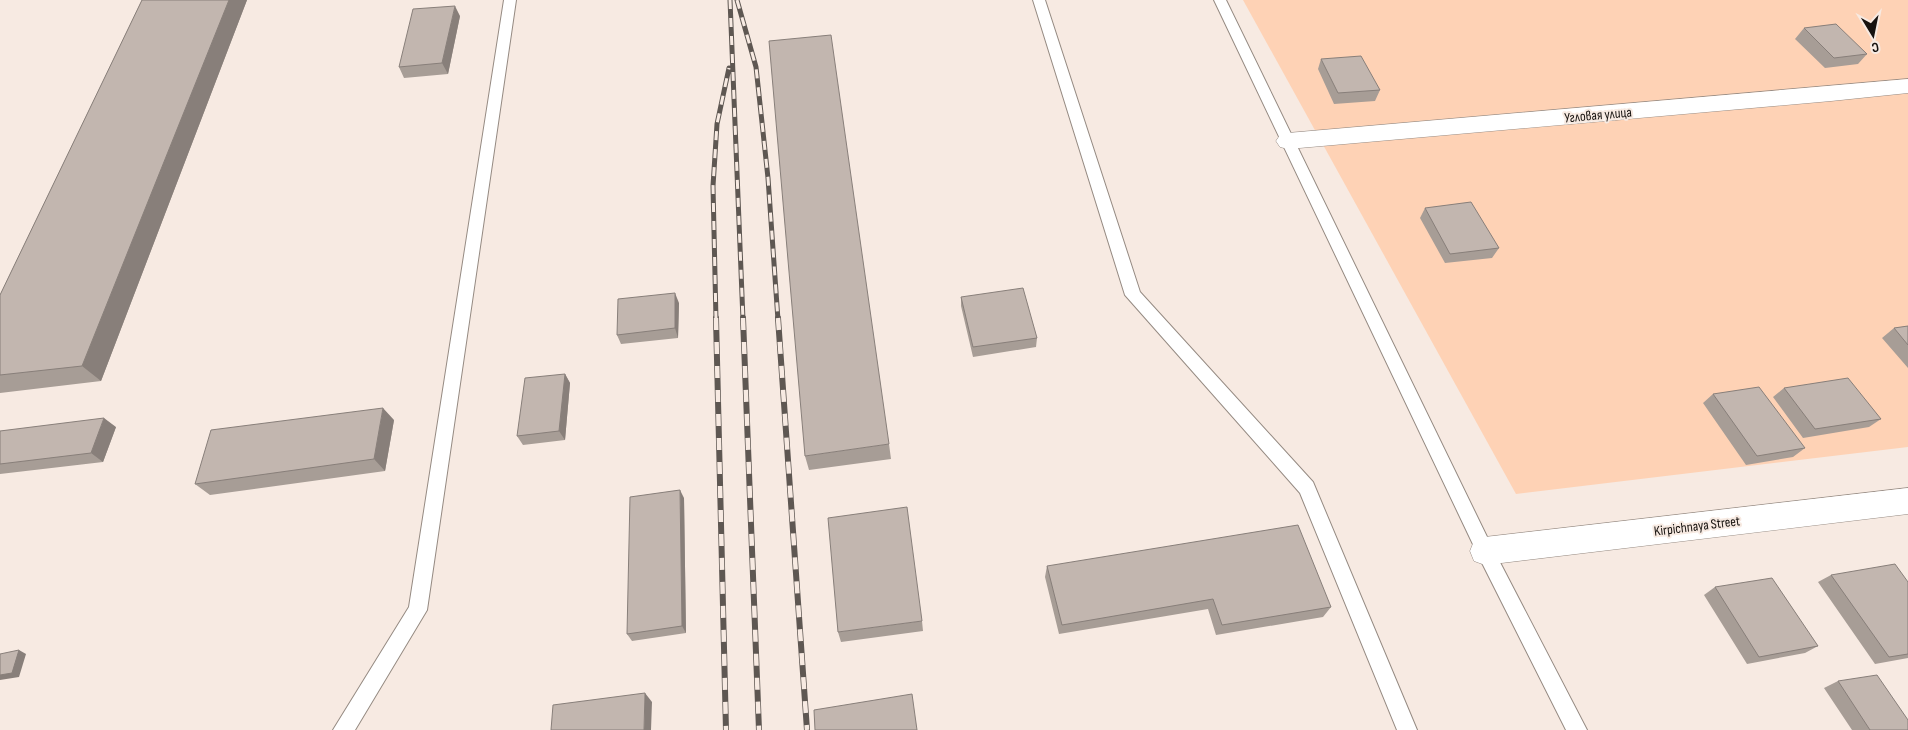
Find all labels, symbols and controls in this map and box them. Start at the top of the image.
north arrow [1848,10,1898,60]
text: С [1870,38,1880,56]
street label: Угловая улица [1564,104,1632,126]
street label: Kirpichnaya Street [1653,512,1741,540]

